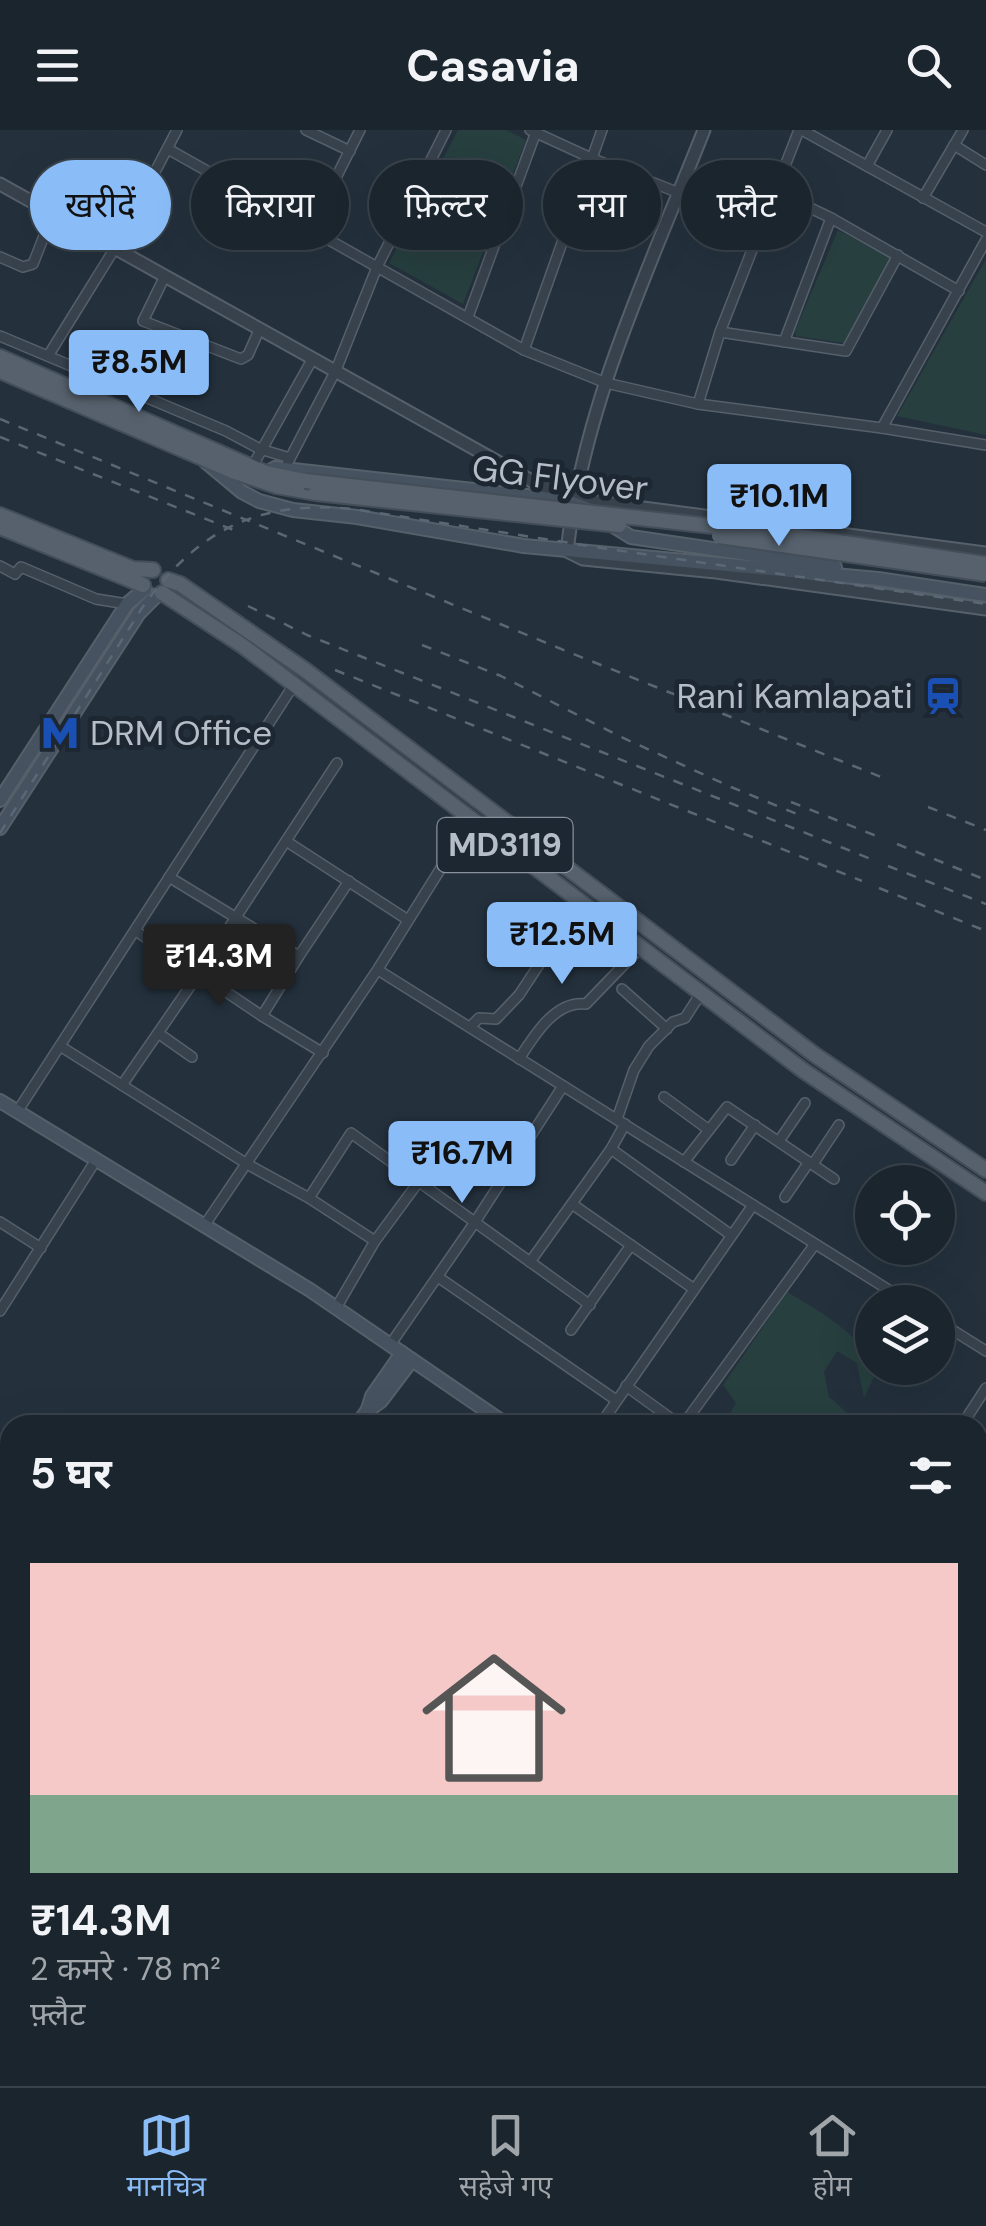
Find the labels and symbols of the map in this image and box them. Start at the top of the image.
pin: ₹8.5M [69,330,209,415]
street label: GG Flyover [469,444,651,512]
pin: ₹10.1M [698,464,860,549]
place label: Rani Kamlapati [677,673,913,719]
station icon: Rani Kamlapati [922,675,964,717]
place label: DRM Office [90,710,272,756]
metro station icon: DRM Office [39,712,81,754]
road number: MD3119 [438,818,572,872]
pin: ₹12.5M [481,902,643,987]
pin: ₹14.3M [138,924,300,1009]
pin: ₹16.7M [381,1121,543,1206]

